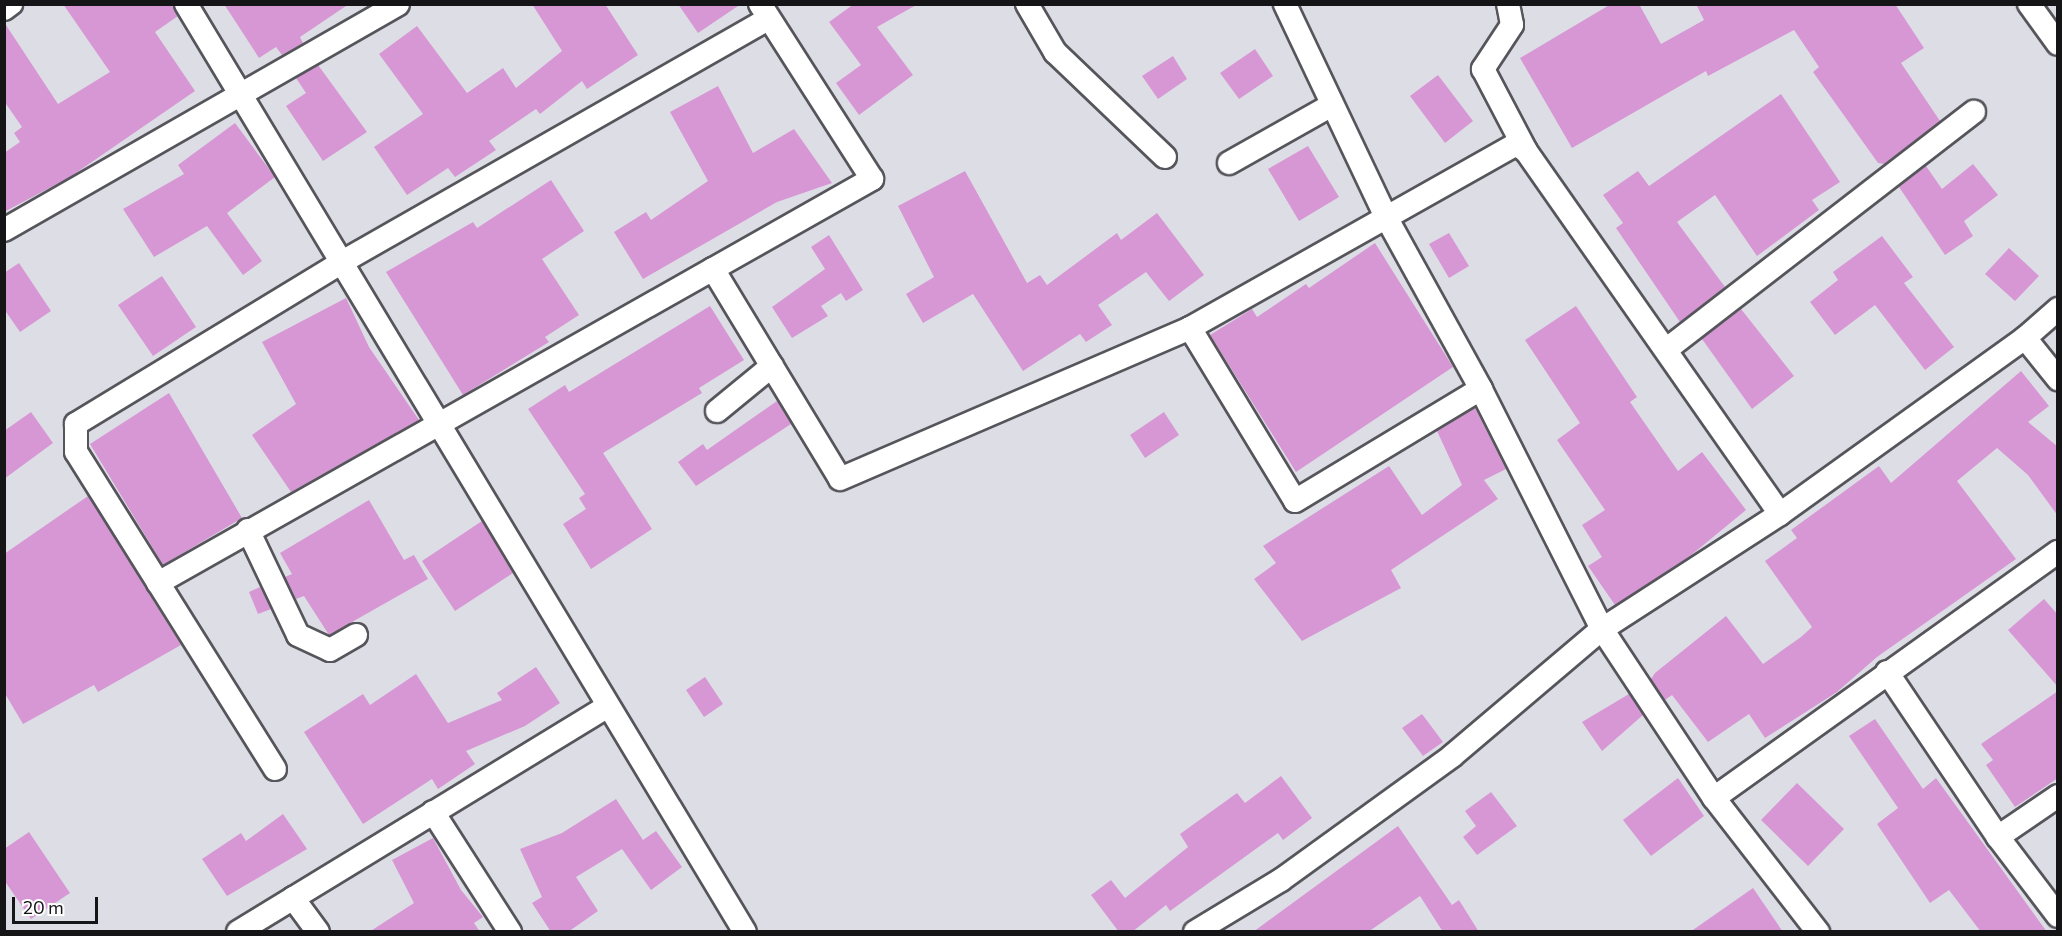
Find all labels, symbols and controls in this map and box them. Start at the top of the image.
scale bar [15,885,100,923]
text: 20 m [23,896,64,918]

